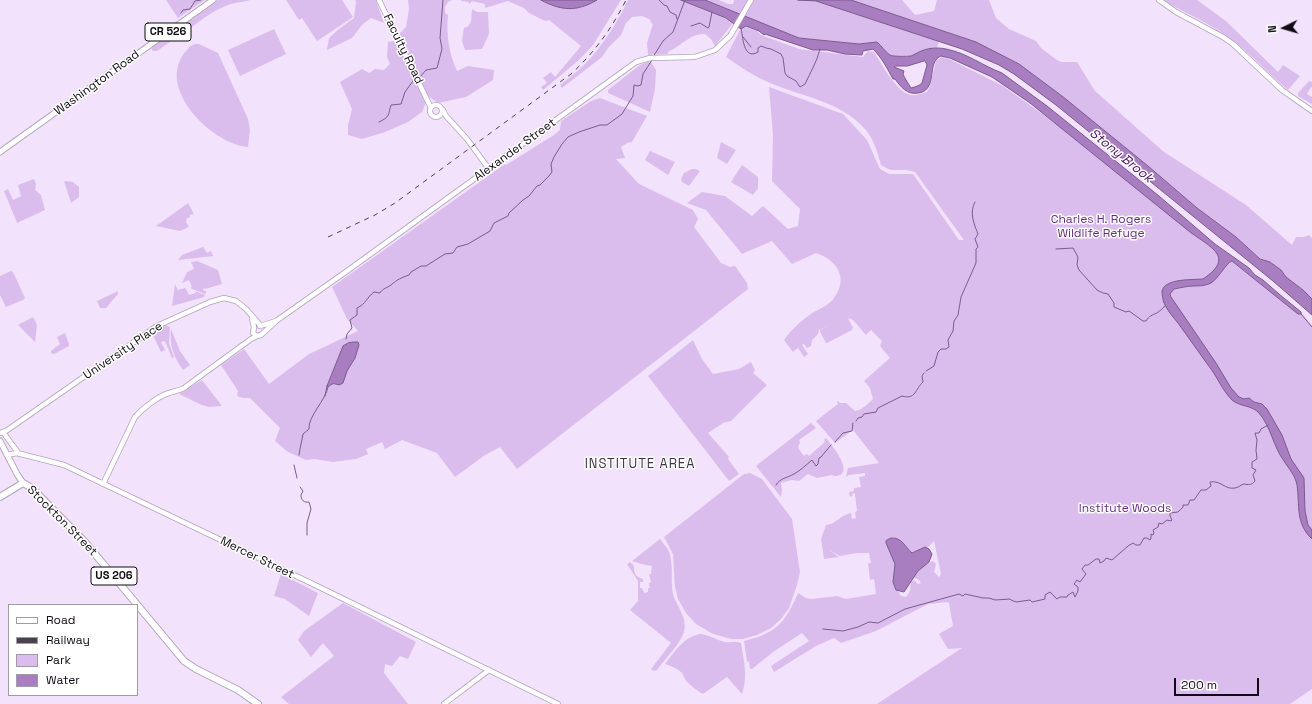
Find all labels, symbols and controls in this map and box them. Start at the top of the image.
north arrow [1264,8,1304,48]
street label: Faculty Road [380,12,426,86]
road number: CR 526 [145,23,191,41]
text: N [1265,25,1279,33]
street label: Washington Road [52,47,142,119]
street label: Alexander Street [471,116,559,184]
water label: Stony Brook [1086,126,1156,186]
park label: Charles H. Rogers Wildlife Refuge [1051,213,1151,241]
street label: University Place [81,319,165,383]
district label: INSTITUTE AREA [585,456,695,472]
street label: Stockton Street [24,483,100,559]
park label: Institute Woods [1079,502,1171,516]
street label: Mercer Street [218,534,296,582]
road number: US 206 [91,567,137,585]
legend [8,604,138,696]
text: Road [46,612,75,628]
text: Railway [46,632,90,648]
text: Park [46,652,71,668]
scale bar [1176,670,1261,696]
text: Water [46,672,80,688]
text: 200 m [1181,677,1217,693]

